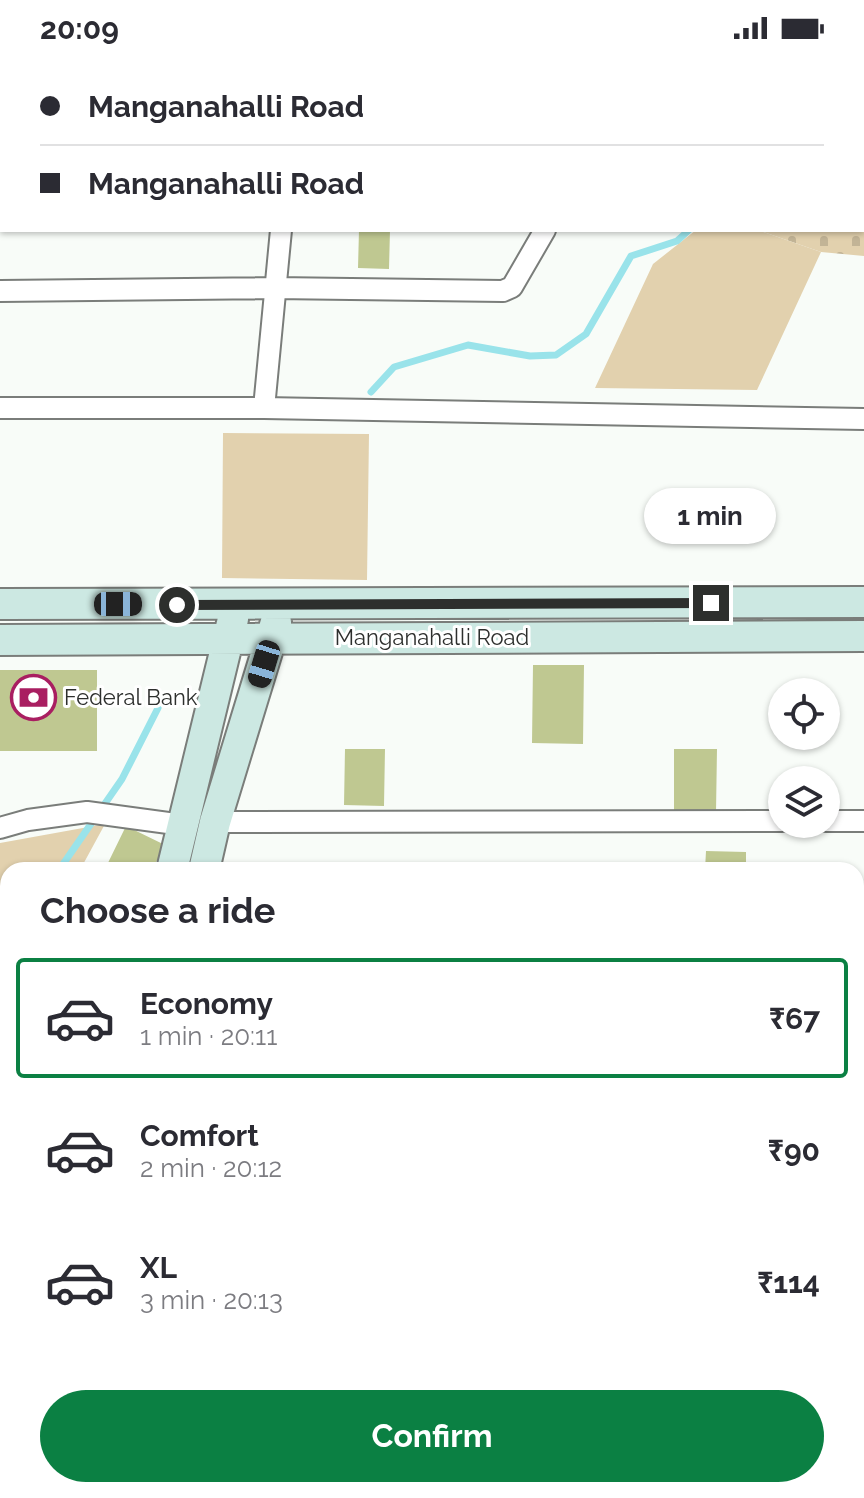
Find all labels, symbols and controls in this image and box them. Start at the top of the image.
text: 20:09 [40,11,119,46]
text: Manganahalli Road [88,89,364,124]
text: Manganahalli Road [88,166,364,201]
callout: 1 min [645,487,777,543]
text: 1 min [677,501,743,531]
route end [693,585,729,621]
route start [159,587,195,623]
car [94,592,142,616]
street label: Manganahalli Road [335,624,529,650]
car [246,638,282,690]
bank icon: Federal Bank [9,673,57,721]
map controls [768,678,840,838]
button: locate [768,678,840,750]
place label: Federal Bank [64,684,198,710]
button: layers [768,766,840,838]
text: Choose a ride [40,889,275,931]
icon: car [44,982,116,1054]
text: Economy [140,986,273,1021]
text: ₹67 [769,1001,820,1036]
text: 1 min · 20:11 [140,1021,277,1051]
icon: car [44,1114,116,1186]
text: Comfort [140,1118,259,1153]
text: ₹90 [768,1133,820,1168]
text: 2 min · 20:12 [140,1153,282,1183]
icon: car [44,1246,116,1318]
text: XL [140,1250,177,1285]
text: ₹114 [757,1265,820,1300]
text: 3 min · 20:13 [140,1285,283,1315]
button: Confirm [40,1390,824,1482]

